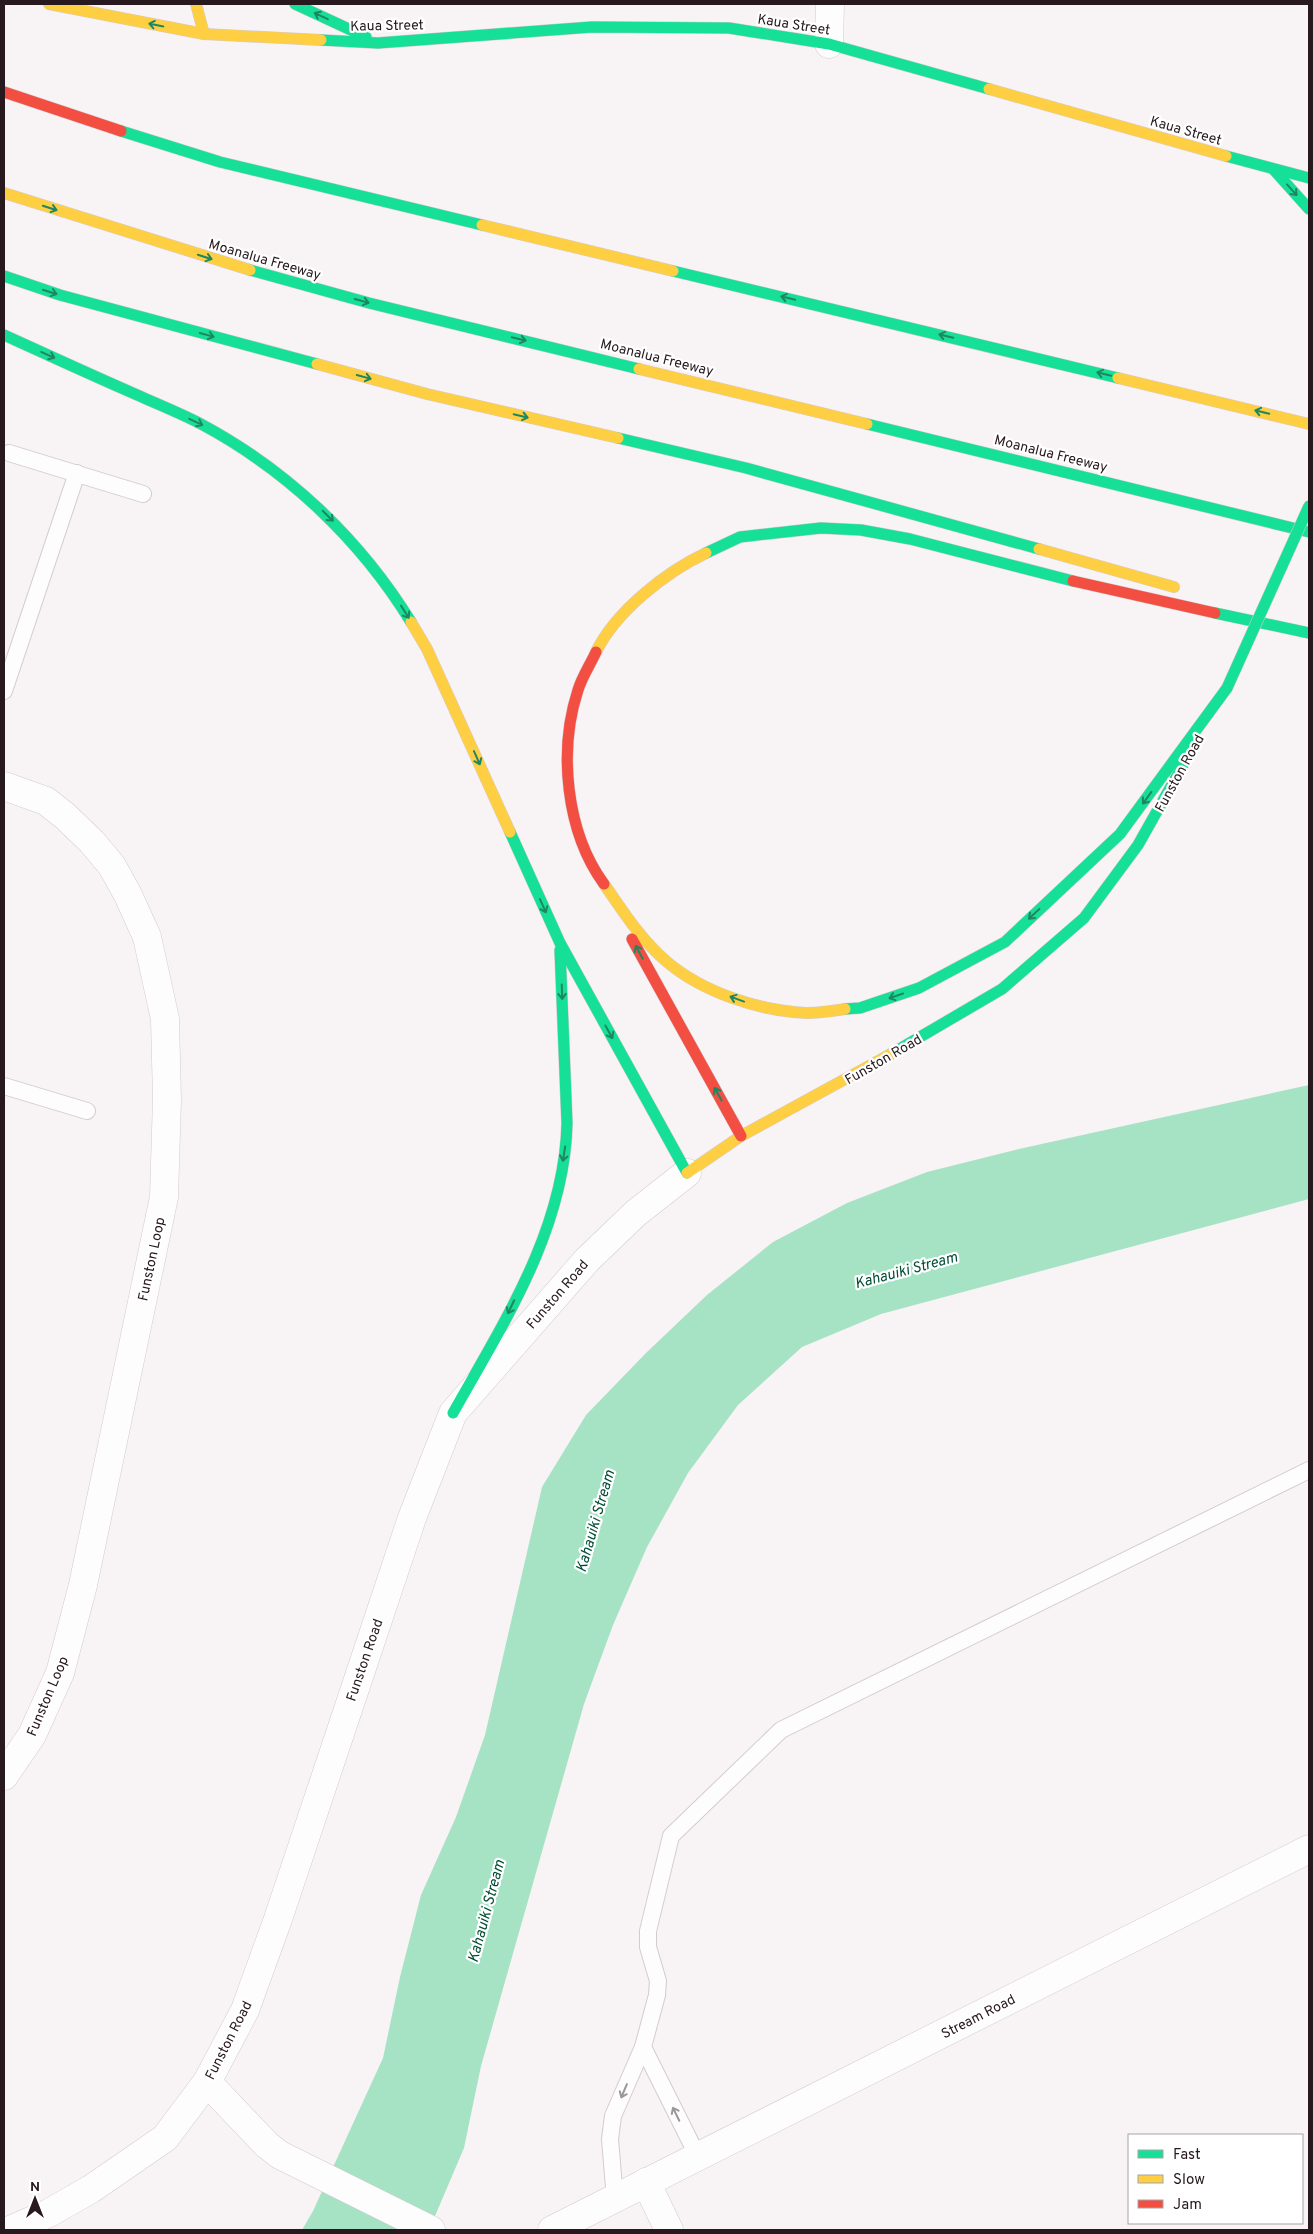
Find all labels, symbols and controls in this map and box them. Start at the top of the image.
one-way arrow [314,11,329,20]
street label: Kaua Street [756,11,831,40]
street label: Kaua Street [350,17,424,36]
one-way arrow [148,20,164,29]
street label: Kaua Street [1148,113,1223,150]
one-way arrow [1286,183,1297,196]
one-way arrow [42,204,58,214]
street label: Moanalua Freeway [206,236,323,285]
one-way arrow [197,253,213,263]
one-way arrow [42,287,58,297]
one-way arrow [781,293,797,302]
one-way arrow [353,297,369,306]
one-way arrow [198,330,214,340]
one-way arrow [939,331,955,340]
one-way arrow [511,335,527,344]
street label: Moanalua Freeway [598,336,715,381]
one-way arrow [40,351,55,361]
one-way arrow [1096,369,1112,378]
one-way arrow [355,373,371,382]
one-way arrow [1254,407,1270,416]
one-way arrow [513,412,529,421]
one-way arrow [188,418,203,427]
street label: Moanalua Freeway [992,432,1109,477]
one-way arrow [322,510,334,522]
one-way arrow [401,604,411,618]
street label: Funston Road [1152,732,1209,816]
one-way arrow [472,750,482,765]
one-way arrow [1141,791,1152,804]
one-way arrow [539,898,549,913]
one-way arrow [1028,908,1041,920]
one-way arrow [634,944,644,959]
one-way arrow [557,984,567,1000]
one-way arrow [888,992,904,1001]
one-way arrow [730,994,745,1003]
one-way arrow [604,1024,614,1039]
street label: Funston Road [842,1031,925,1089]
one-way arrow [712,1087,722,1101]
one-way arrow [558,1146,568,1162]
street label: Funston Loop [135,1216,170,1303]
water label: Kahauiki Stream [853,1248,960,1294]
street label: Funston Road [523,1257,593,1333]
one-way arrow [506,1299,516,1314]
water label: Kahauiki Stream [573,1467,620,1575]
street label: Funston Road [343,1617,387,1704]
street label: Funston Loop [24,1654,73,1739]
water label: Kahauiki Stream [465,1857,510,1965]
street label: Stream Road [939,1991,1018,2043]
street label: Funston Road [202,1998,256,2083]
one-way arrow [619,2083,628,2098]
one-way arrow [671,2106,681,2121]
legend [1128,2134,1303,2224]
text: Fast [1173,2146,1201,2165]
text: Slow [1173,2171,1205,2190]
north arrow [10,2174,60,2224]
text: N [30,2179,40,2196]
text: Jam [1173,2196,1202,2215]

